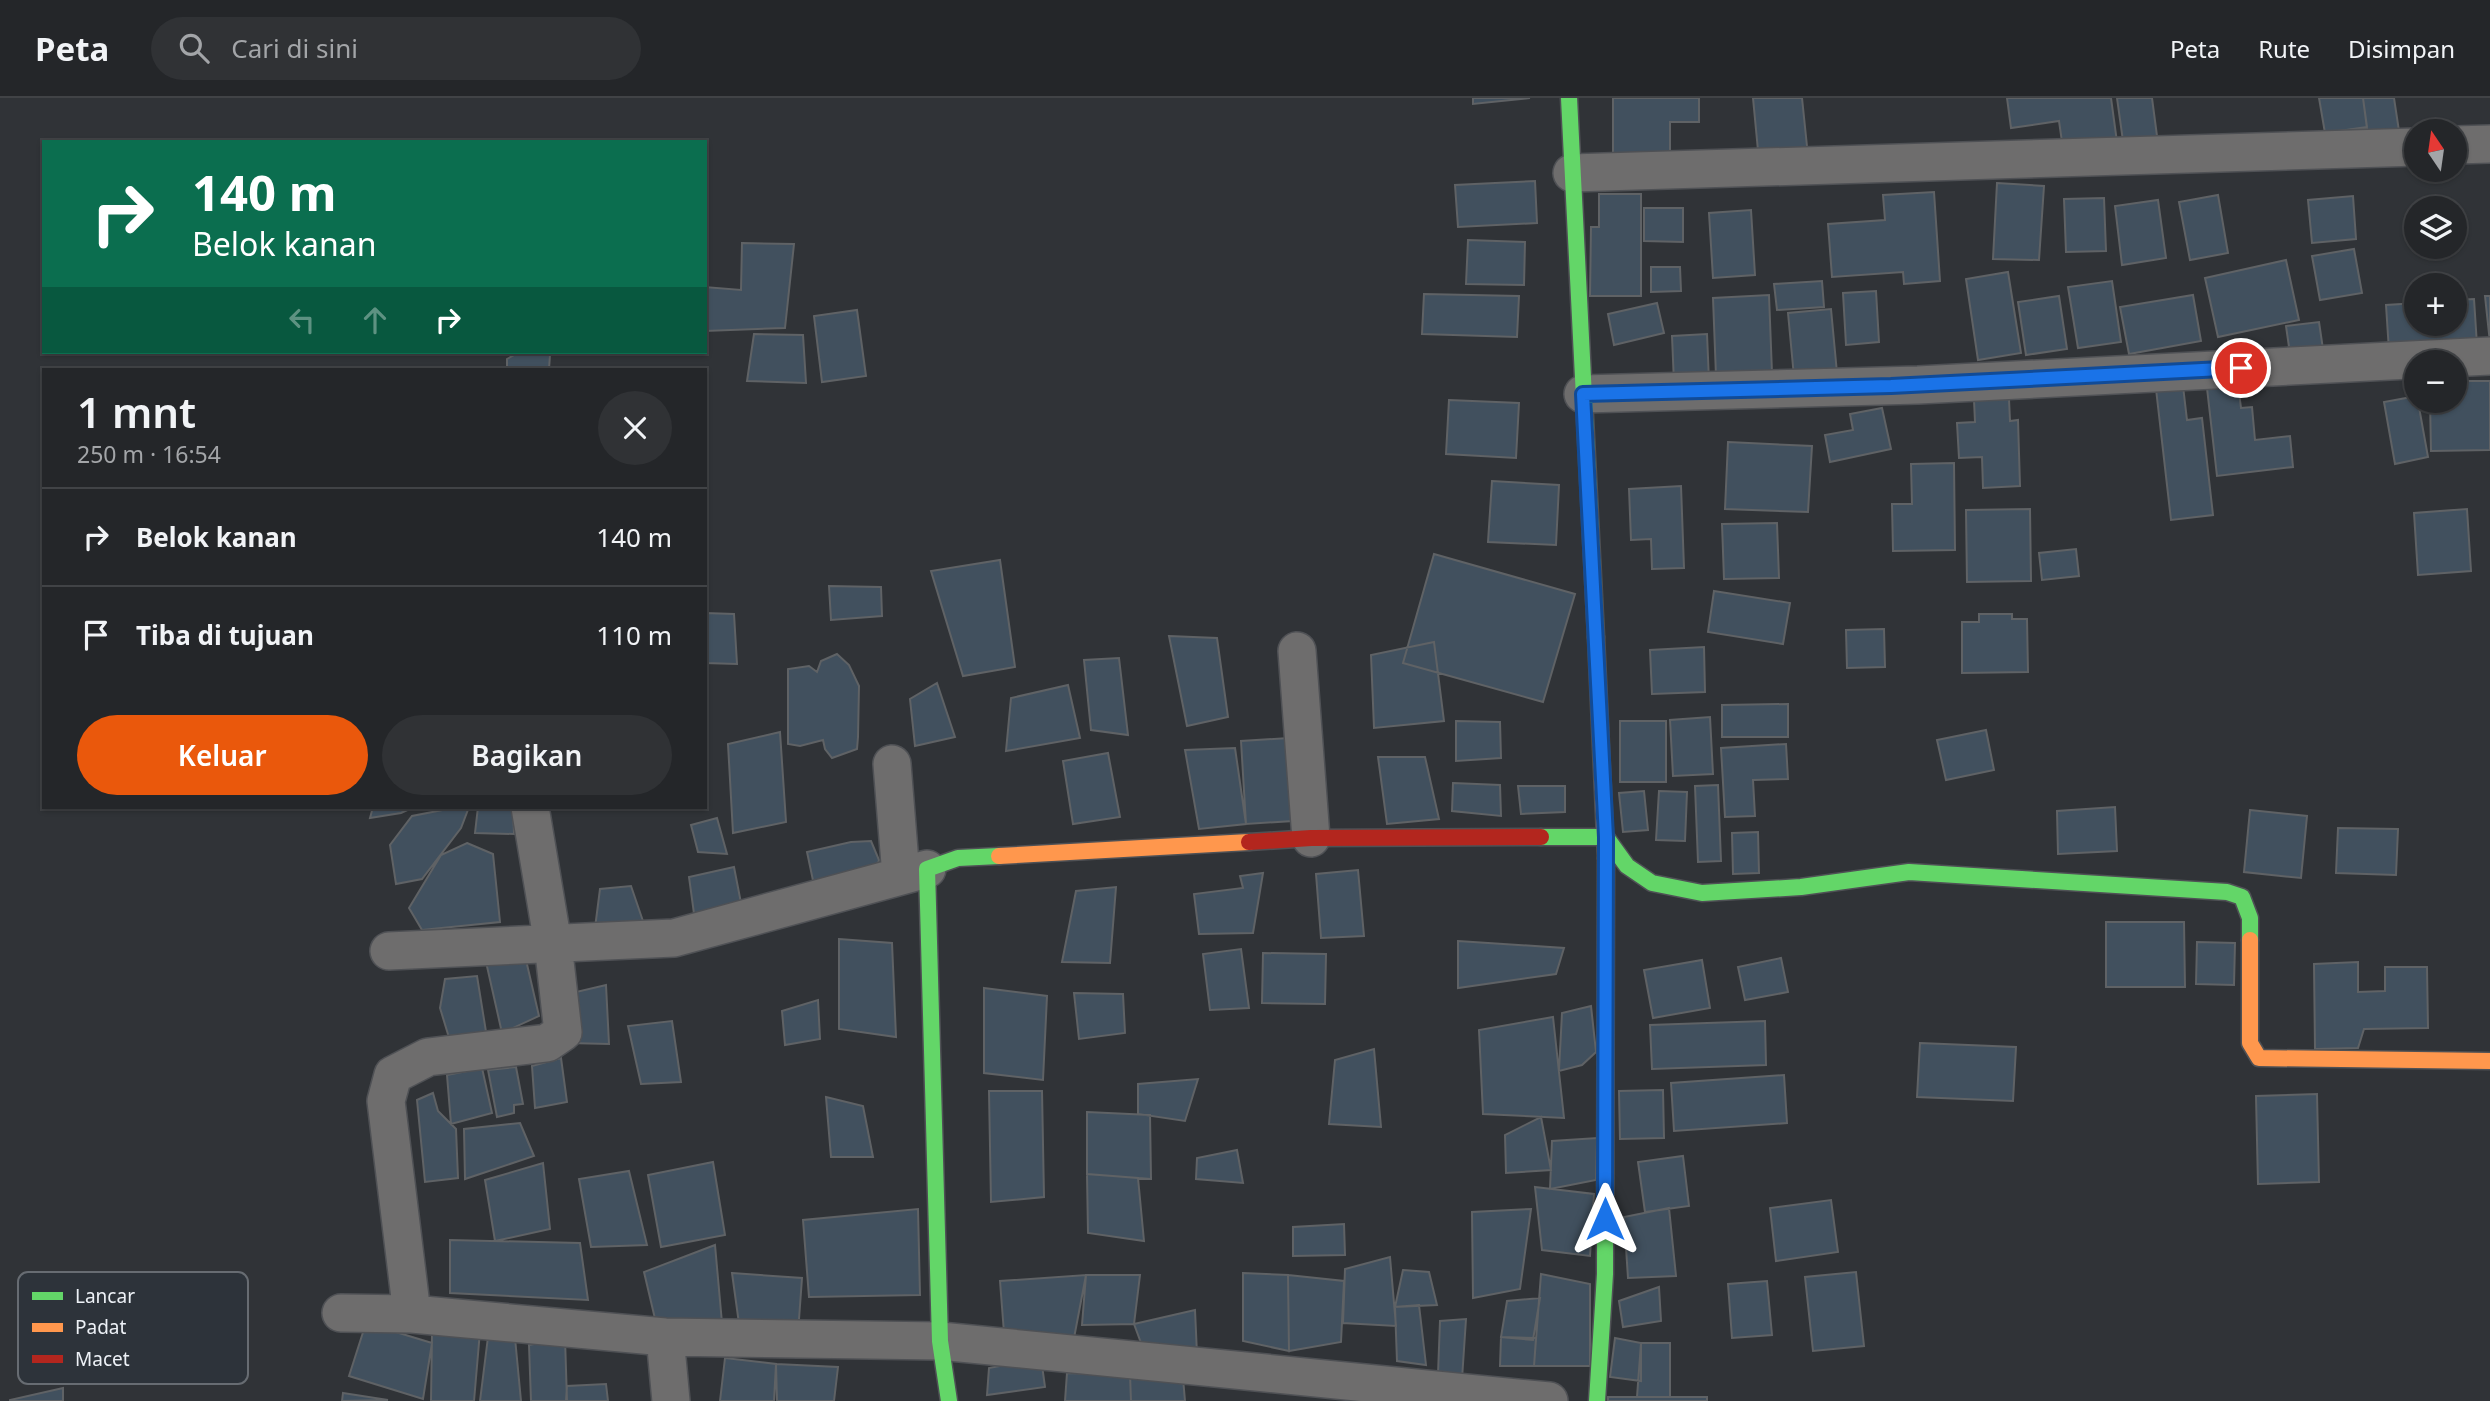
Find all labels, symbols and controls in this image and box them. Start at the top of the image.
search box [151,17,641,80]
text: Peta [35,26,109,71]
icon: search [175,29,213,67]
text: Cari di sini [231,30,358,66]
text: Peta [2170,32,2220,65]
text: Rute [2258,32,2310,65]
text: Disimpan [2348,32,2455,65]
north arrow [2404,119,2468,182]
map controls [2404,119,2467,413]
text: 140 m [192,159,337,225]
icon: right [77,168,168,259]
button: layers [2404,196,2467,259]
text: Belok kanan [192,222,376,265]
button: + [2404,273,2467,336]
icon: left [283,301,321,339]
icon: ahead [356,301,394,339]
icon: right [429,301,467,339]
pin [2211,338,2271,398]
icon: arrive [2222,349,2260,387]
button: − [2404,350,2467,413]
text: 1 mnt [77,383,196,440]
button: close [598,391,672,465]
text: 250 m · 16:54 [77,438,221,470]
icon: right [77,518,115,556]
text: Belok kanan [136,519,297,555]
text: 140 m [596,519,672,555]
icon: arrive [77,616,115,654]
text: Tiba di tujuan [136,617,314,653]
text: 110 m [596,617,672,653]
button: Keluar [77,715,368,795]
button: Bagikan [382,715,672,795]
position arrow [1568,1182,1642,1256]
legend [18,1272,248,1384]
text: Lancar [75,1283,135,1309]
text: Padat [75,1314,126,1340]
text: Macet [75,1346,130,1372]

